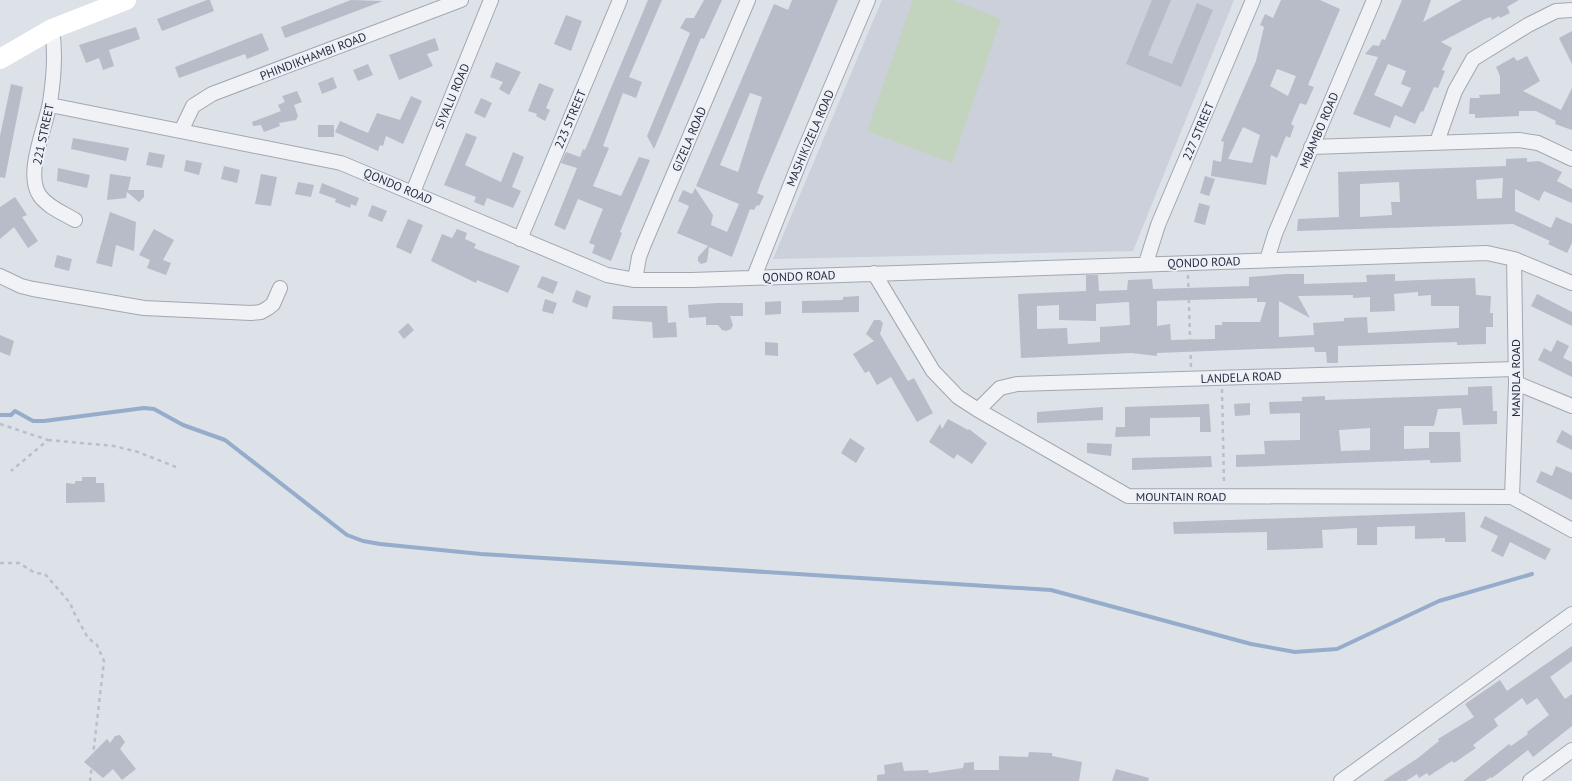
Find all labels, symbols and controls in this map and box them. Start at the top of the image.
street label: PHINDIKHAMBI ROAD [258,29,368,83]
street label: SIYALU ROAD [432,61,473,131]
street label: 223 STREET [551,87,589,151]
street label: MASHIKIZELA ROAD [783,87,837,189]
street label: MBAMBO ROAD [1296,90,1342,170]
street label: 227 STREET [1179,99,1217,162]
street label: 221 STREET [29,102,57,166]
street label: GIZELA ROAD [669,104,709,174]
street label: QONDO ROAD [361,165,435,207]
street label: QONDO ROAD [1167,253,1241,271]
street label: QONDO ROAD [762,267,836,285]
street label: MANDLA ROAD [1508,339,1523,417]
street label: LANDELA ROAD [1200,368,1282,386]
street label: MOUNTAIN ROAD [1136,489,1226,504]

